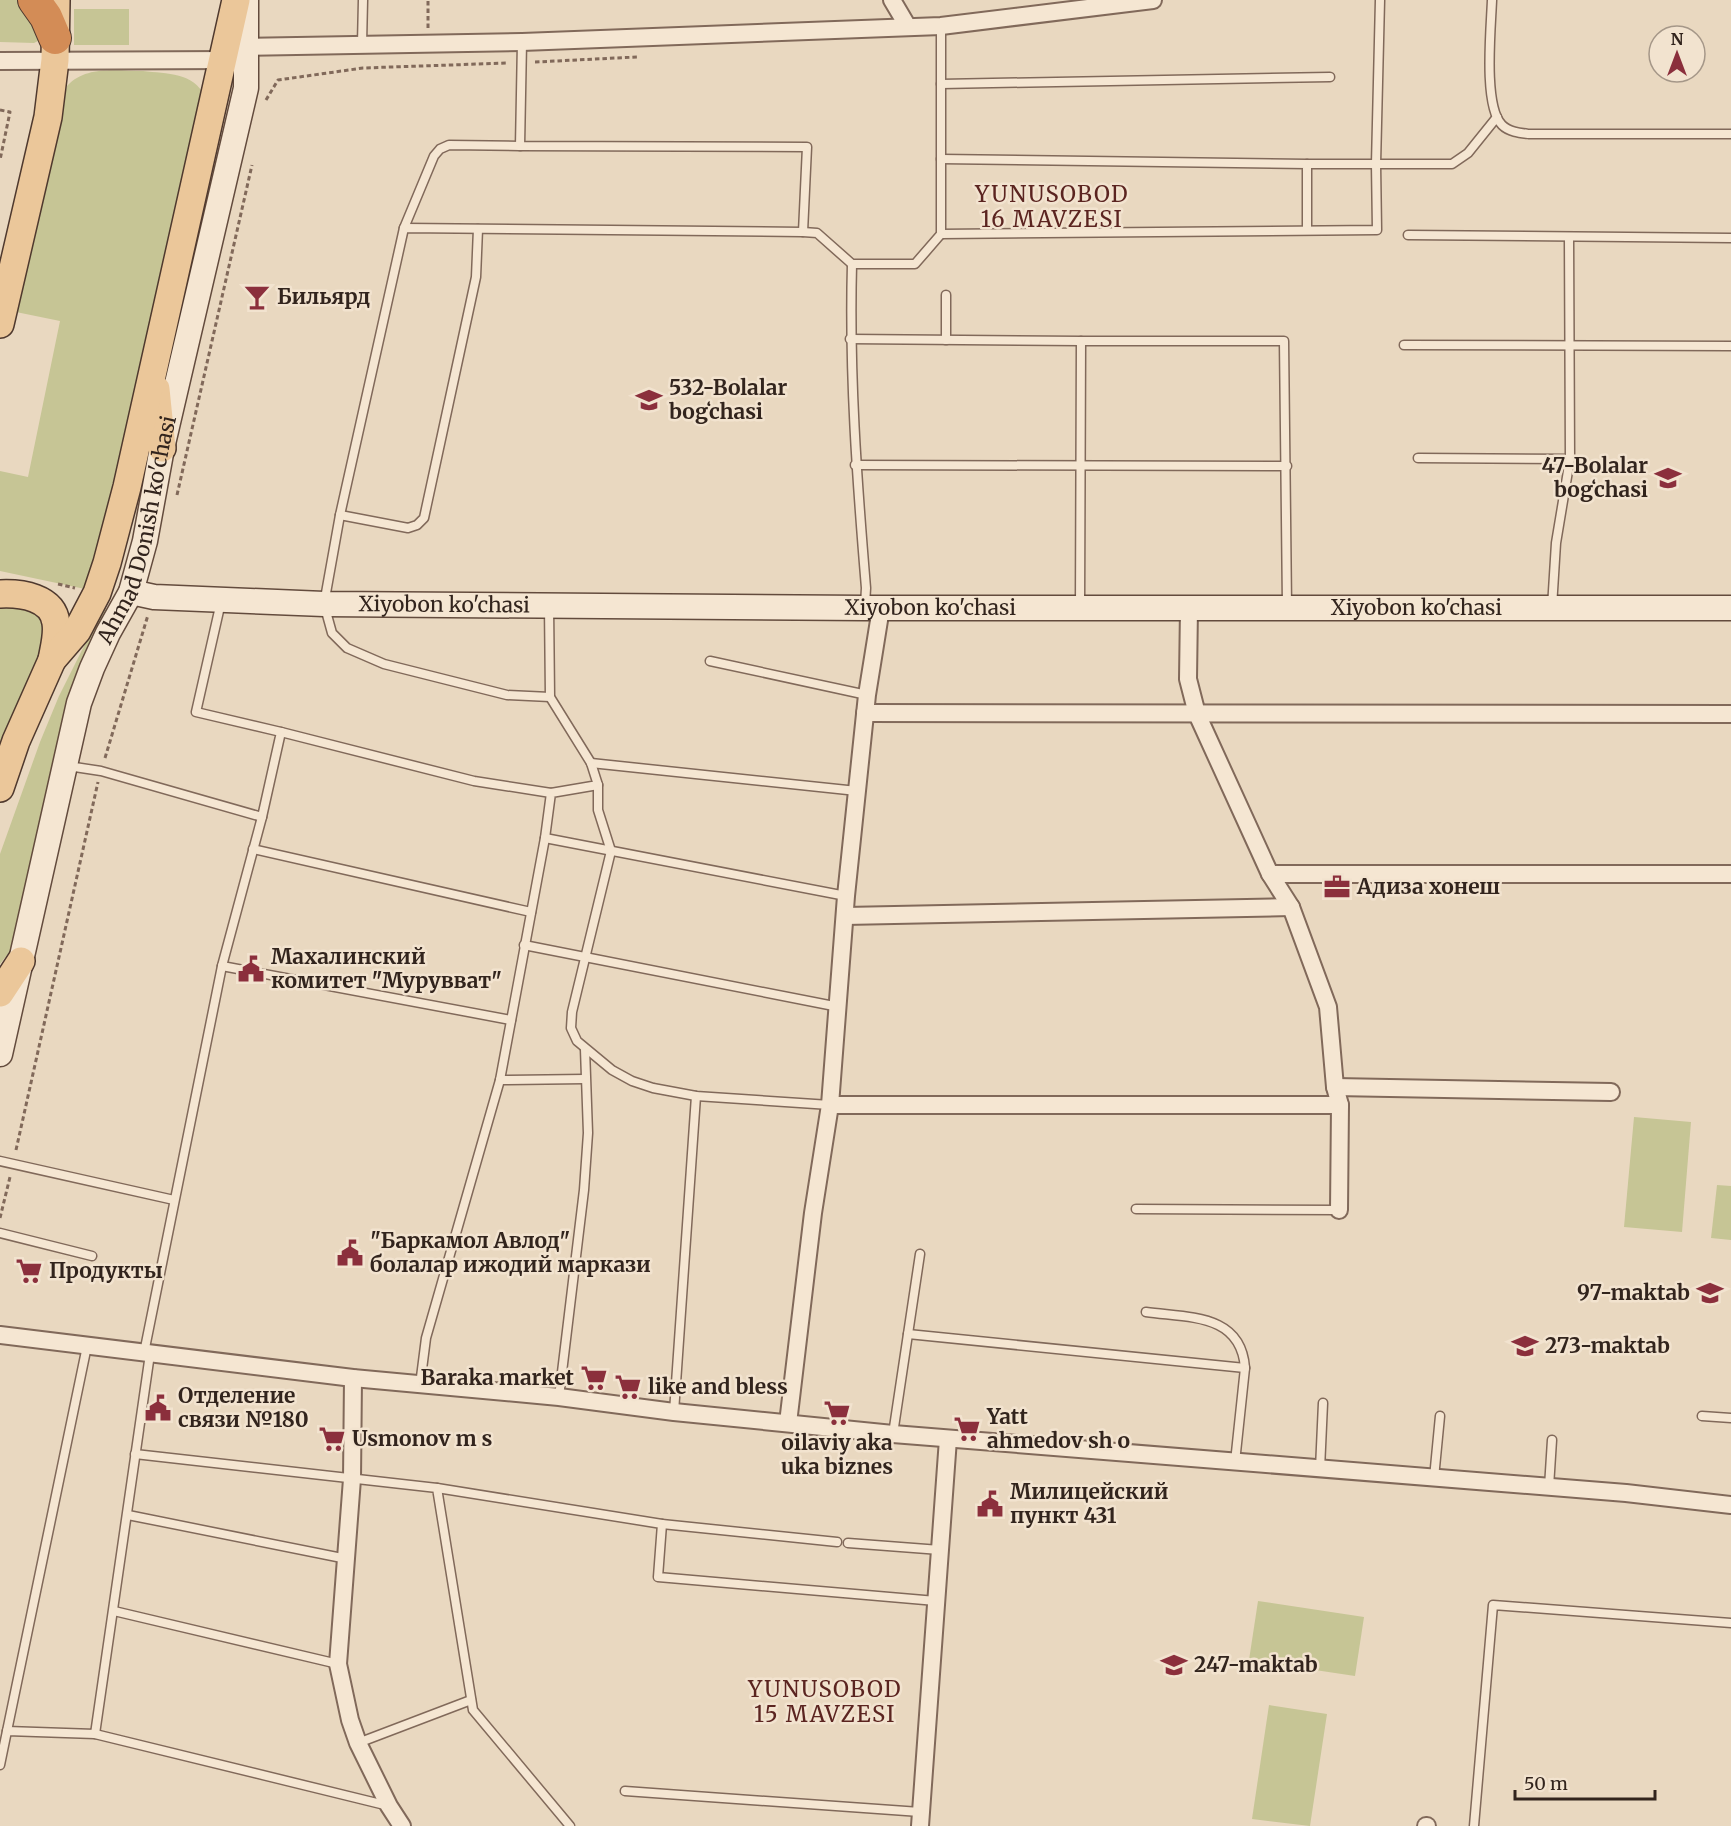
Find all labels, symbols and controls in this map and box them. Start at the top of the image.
north arrow [1647,24,1707,84]
text: N [1671,29,1684,49]
district label: YUNUSOBOD 16 MAVZESI [974,180,1129,233]
bar icon: Бильярд [242,282,272,312]
place label: Бильярд [277,283,371,310]
place label: 532-Bolalar bogʻchasi [669,374,787,425]
school or university icon: 532-Bolalar bogʻchasi [634,385,664,415]
street label: Ahmad Donish ko'chasi [90,413,182,649]
place label: 47-Bolalar bogʻchasi [1542,452,1648,503]
school or university icon: 47-Bolalar bogʻchasi [1653,463,1683,493]
street label: Xiyobon ko'chasi [359,590,530,619]
street label: Xiyobon ko'chasi [845,594,1016,621]
street label: Xiyobon ko'chasi [1331,594,1502,621]
office icon: Адиза хонеш [1322,872,1352,902]
place label: Адиза хонеш [1356,873,1500,900]
place label: Махалинский комитет "Мурувват" [271,943,502,994]
public building icon: Махалинский комитет "Мурувват" [236,954,266,984]
place label: "Баркамол Авлод" болалар ижодий маркази [370,1227,651,1278]
public building icon: "Баркамол Авлод" болалар ижодий маркази [335,1238,365,1268]
supermarket icon: Продукты [14,1256,44,1286]
place label: Продукты [49,1257,163,1284]
school or university icon: 97-maktab [1695,1278,1725,1308]
place label: 97-maktab [1577,1279,1690,1306]
school or university icon: 273-maktab [1510,1331,1540,1361]
place label: 273-maktab [1545,1332,1670,1359]
supermarket icon: Baraka market [579,1363,609,1393]
place label: Baraka market [420,1364,575,1391]
supermarket icon: like and bless [613,1372,643,1402]
place label: like and bless [648,1373,788,1400]
place label: Отделение связи №180 [178,1382,309,1433]
public building icon: Отделение связи №180 [143,1393,173,1423]
supermarket icon: oilaviy aka uka biznes [822,1398,852,1428]
place label: Yatt ahmedov sh o [986,1403,1130,1454]
supermarket icon: Yatt ahmedov sh o [952,1414,982,1444]
supermarket icon: Usmonov m s [317,1424,347,1454]
place label: Usmonov m s [352,1425,493,1452]
place label: oilaviy aka uka biznes [781,1429,893,1480]
place label: Милицейский пункт 431 [1010,1478,1169,1529]
public building icon: Милицейский пункт 431 [975,1489,1005,1519]
school or university icon: 247-maktab [1159,1650,1189,1680]
place label: 247-maktab [1194,1651,1318,1678]
district label: YUNUSOBOD 15 MAVZESI [747,1675,902,1728]
scale bar [1515,1763,1654,1801]
text: 50 m [1524,1772,1568,1795]

